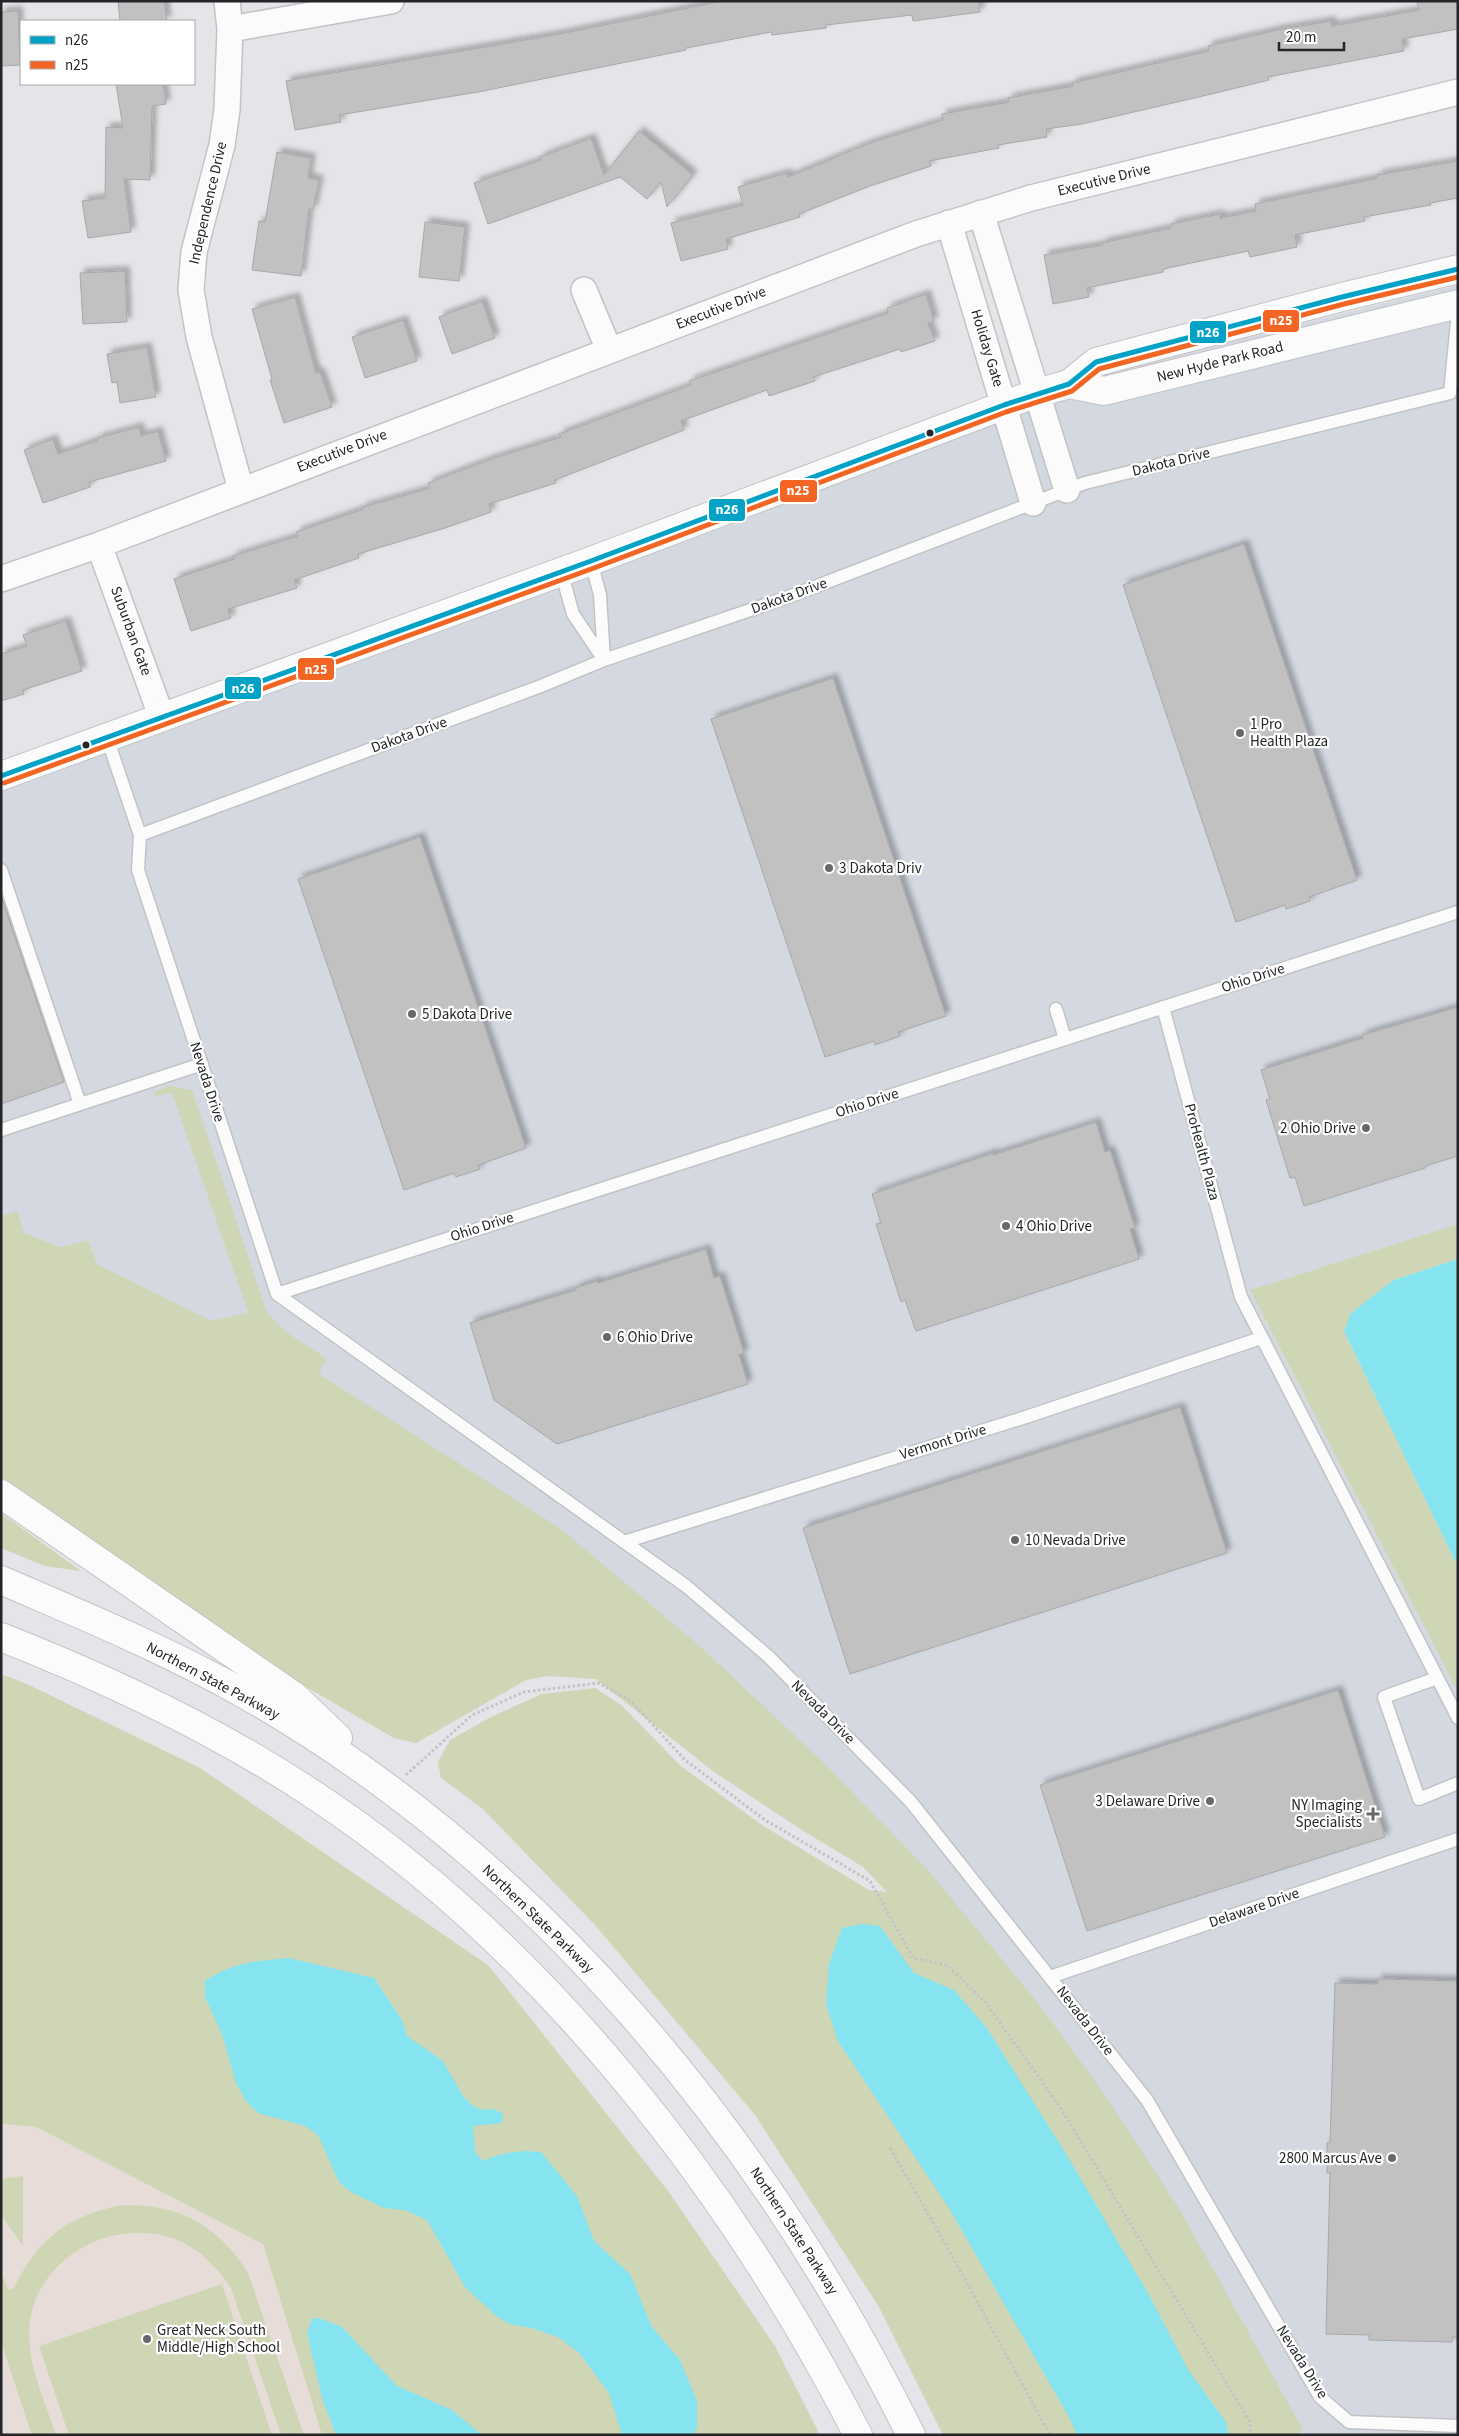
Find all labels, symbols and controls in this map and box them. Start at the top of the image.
legend [20,20,195,85]
scale bar [1279,20,1344,52]
text: 20 m [1286,27,1316,48]
text: n26 [65,30,88,51]
text: n25 [65,55,88,76]
street label: Independence Drive [184,140,232,266]
street label: Executive Drive [1055,158,1153,202]
street label: Executive Drive [673,281,769,335]
street label: Holiday Gate [965,307,1009,389]
line badge: n25 [1262,309,1300,333]
text: n25 [1270,311,1292,331]
line badge: n26 [1189,320,1227,344]
text: n26 [1197,323,1219,343]
street label: New Hyde Park Road [1155,336,1285,388]
street label: Executive Drive [294,424,390,478]
unlabelled marker [925,428,935,438]
street label: Dakota Drive [1130,442,1212,482]
line badge: n25 [779,479,818,503]
text: n25 [787,481,809,501]
line badge: n26 [708,498,746,522]
text: n26 [716,500,738,520]
street label: Dakota Drive [748,573,830,619]
street label: Suburban Gate [105,583,157,679]
line badge: n25 [297,657,335,681]
text: n25 [305,660,327,680]
line badge: n26 [224,676,262,700]
text: n26 [232,679,254,699]
street label: Dakota Drive [368,712,450,758]
place label: 1 Pro Health Plaza [1250,714,1328,752]
marker: 1 Pro Health Plaza [1234,727,1246,739]
unlabelled marker [81,740,91,750]
place label: 3 Dakota Driv [839,858,922,879]
marker: 3 Dakota Driv [823,862,835,874]
street label: Ohio Drive [1219,958,1287,998]
place label: 5 Dakota Drive [422,1004,512,1025]
marker: 5 Dakota Drive [406,1008,418,1020]
street label: Nevada Drive [184,1039,230,1125]
street label: Ohio Drive [833,1083,901,1123]
street label: ProHealth Plaza [1179,1101,1225,1203]
place label: 2 Ohio Drive [1280,1118,1356,1139]
marker: 2 Ohio Drive [1360,1122,1372,1134]
street label: Ohio Drive [448,1207,516,1247]
place label: 4 Ohio Drive [1016,1216,1092,1237]
marker: 4 Ohio Drive [1000,1220,1012,1232]
place label: 6 Ohio Drive [617,1327,693,1348]
marker: 6 Ohio Drive [601,1331,613,1343]
street label: Vermont Drive [897,1419,989,1465]
place label: 10 Nevada Drive [1025,1530,1126,1551]
marker: 10 Nevada Drive [1009,1534,1021,1546]
street label: Northern State Parkway [143,1637,283,1725]
street label: Nevada Drive [786,1675,860,1749]
place label: 3 Delaware Drive [1095,1791,1200,1812]
marker: 3 Delaware Drive [1204,1795,1216,1807]
place label: NY Imaging Specialists [1291,1795,1362,1833]
marker: NY Imaging Specialists [1366,1807,1380,1821]
street label: Northern State Parkway [477,1860,599,1978]
street label: Delaware Drive [1206,1883,1302,1933]
street label: Nevada Drive [1051,1982,1119,2060]
place label: 2800 Marcus Ave [1279,2148,1382,2169]
marker: 2800 Marcus Ave [1386,2152,1398,2164]
street label: Northern State Parkway [745,2163,843,2299]
place label: Great Neck South Middle/High School [157,2320,280,2358]
street label: Nevada Drive [1271,2321,1333,2403]
marker: Great Neck South Middle/High School [141,2333,153,2345]

